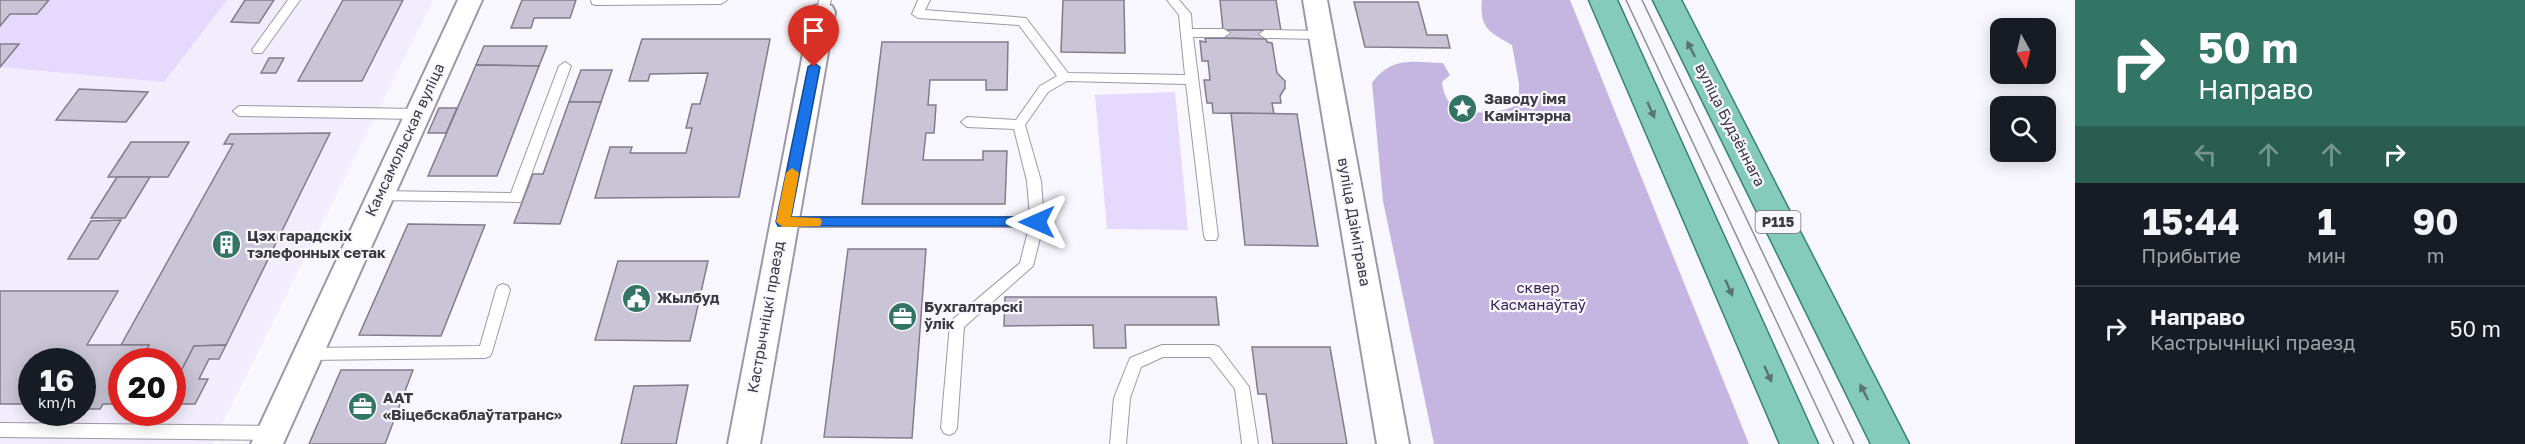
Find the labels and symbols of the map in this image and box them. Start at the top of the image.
pin [788,5,839,67]
north arrow [1990,18,2056,84]
one-way arrow [1686,40,1696,57]
street label: Камсамольская вуліца [361,60,448,219]
street label: вуліца Будзённага [1692,60,1770,189]
place label: Заводу імя Камінтэрна [1484,89,1571,124]
place icon: Заводу імя Камінтэрна [1447,92,1479,124]
one-way arrow [1646,101,1656,119]
street label: вуліца Дзімітрава [1335,156,1375,288]
position arrow [1005,190,1069,254]
road number: Р115 [1756,211,1800,233]
place label: Цэх гарадскіх тэлефонных сетак [247,226,386,261]
building icon: Цэх гарадскіх тэлефонных сетак [210,229,242,261]
street label: Кастрычніцкі праезд [743,239,787,394]
park label: сквер Касманаўтаў [1490,278,1587,313]
one-way arrow [1725,279,1735,297]
public building icon: Жылбуд [620,282,652,314]
place label: Жылбуд [657,288,720,306]
place label: Бухгалтарскі ўлік [924,297,1023,332]
office icon: Бухгалтарскі ўлік [887,300,919,332]
speed limit sign: 20 [108,348,186,426]
one-way arrow [1763,366,1772,383]
one-way arrow [1859,383,1868,400]
place label: ААТ «Віцебскаблаўтатранс» [383,388,562,423]
office icon: ААТ «Віцебскаблаўтатранс» [346,391,378,423]

